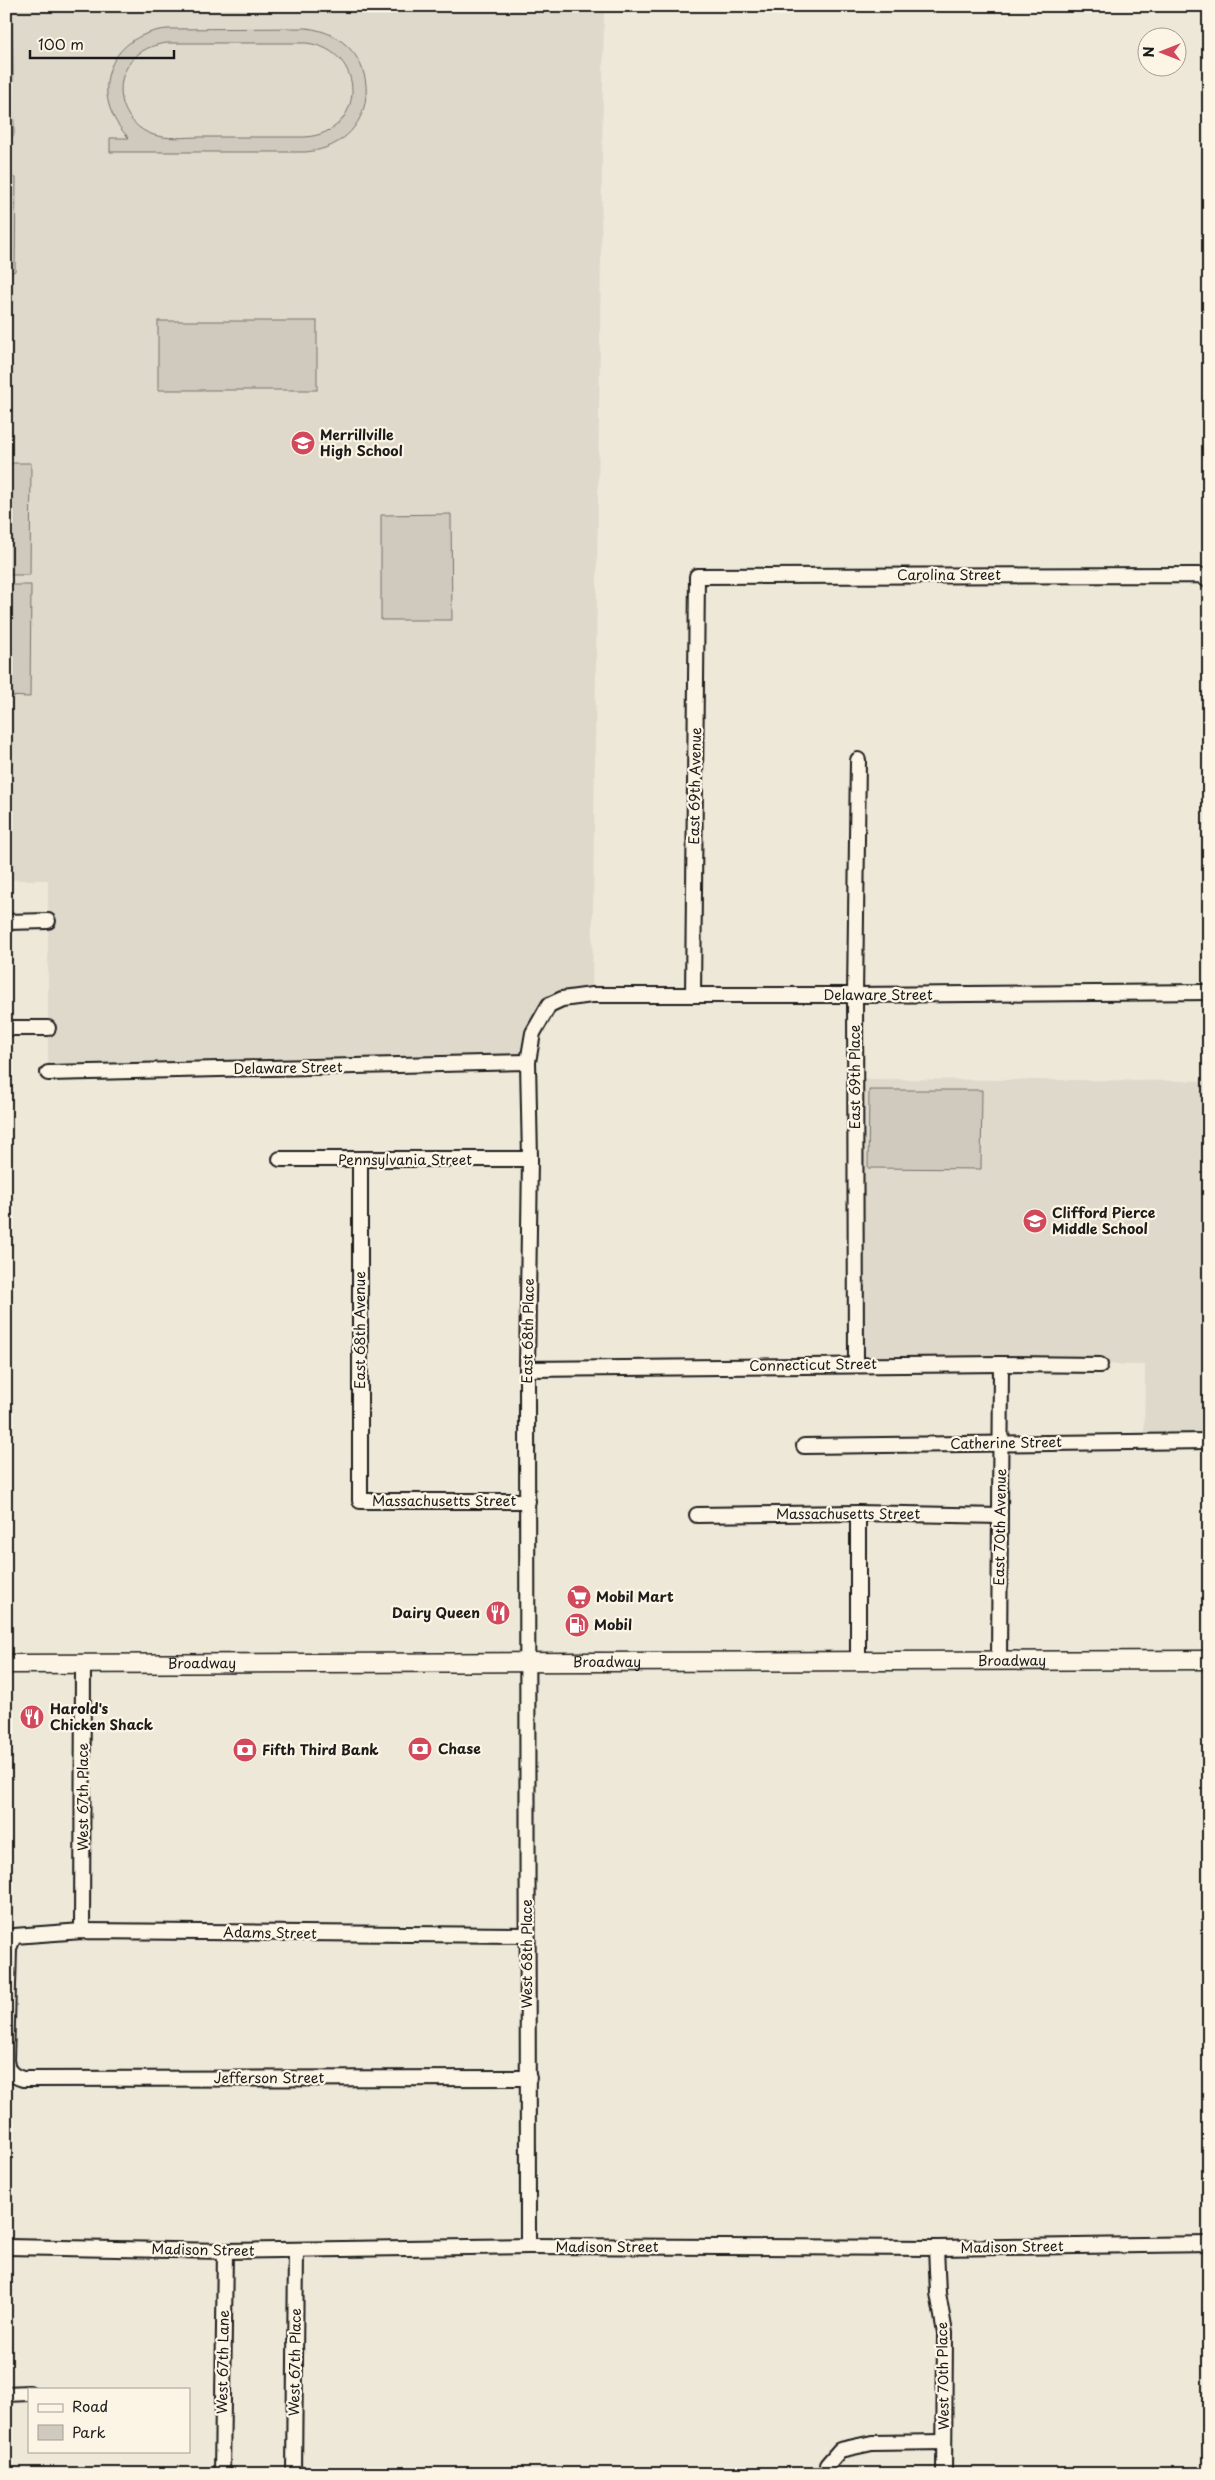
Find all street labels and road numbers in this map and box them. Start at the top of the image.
street label: Carolina Street [897,564,1001,585]
street label: East 69th Avenue [683,727,706,845]
street label: Delaware Street [823,984,933,1005]
street label: East 69th Place [844,1025,865,1129]
street label: Delaware Street [233,1056,343,1079]
street label: Pennsylvania Street [338,1149,472,1170]
street label: East 68th Avenue [349,1271,370,1389]
street label: East 68th Place [516,1278,539,1384]
street label: Connecticut Street [749,1353,877,1376]
street label: Catherine Street [950,1431,1062,1454]
street label: East 70th Avenue [988,1468,1011,1586]
street label: Massachusetts Street [372,1490,516,1511]
street label: Massachusetts Street [776,1503,920,1524]
street label: Broadway [978,1650,1046,1671]
street label: Broadway [573,1651,641,1672]
street label: Broadway [168,1652,236,1673]
street label: West 67th Place [72,1743,93,1851]
street label: West 68th Place [516,1899,537,2009]
street label: Adams Street [223,1921,317,1944]
street label: Jefferson Street [214,2067,325,2088]
street label: Madison Street [960,2235,1064,2258]
street label: Madison Street [555,2236,659,2257]
street label: Madison Street [151,2238,255,2261]
street label: West 67th Place [283,2307,306,2416]
street label: West 67th Lane [211,2310,234,2414]
street label: West 70th Place [931,2322,954,2430]

